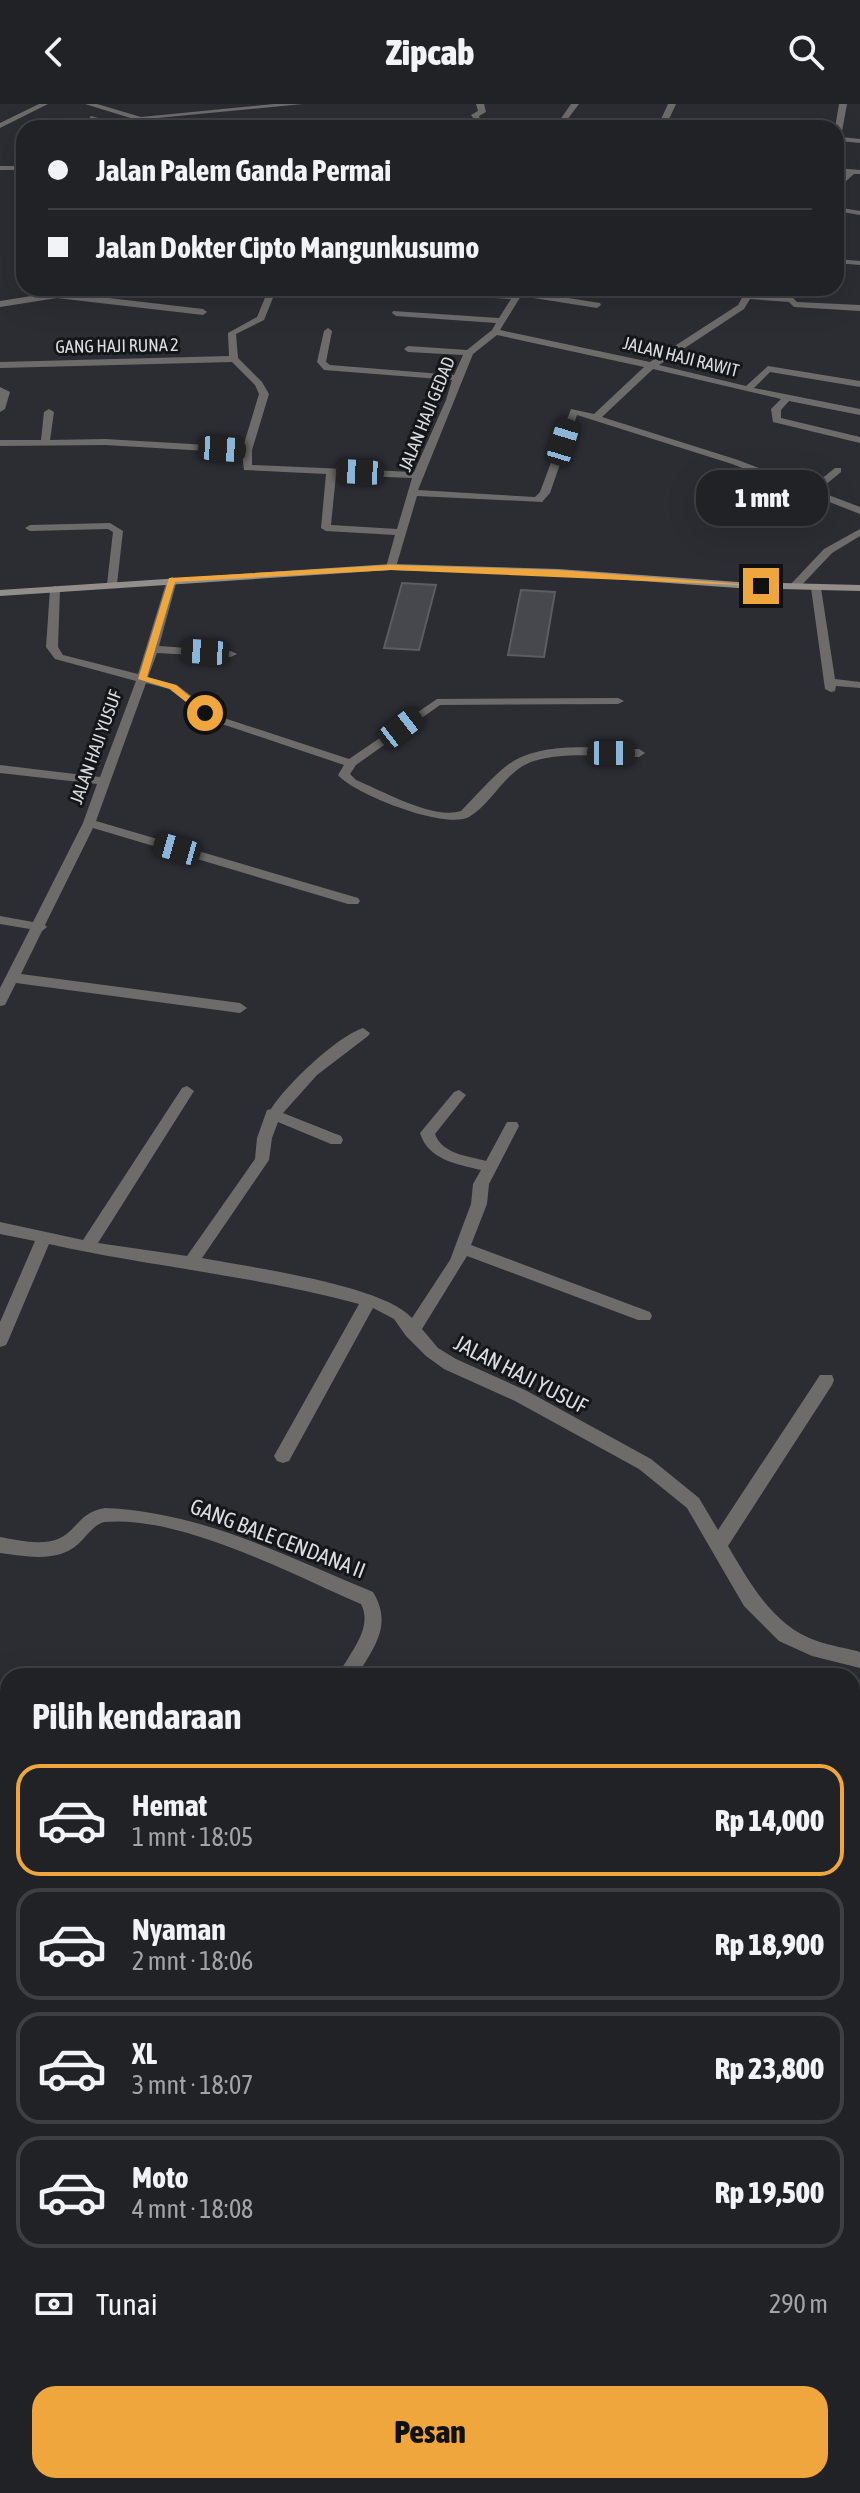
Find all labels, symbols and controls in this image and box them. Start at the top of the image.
icon: back [32,30,76,74]
icon: search [784,30,828,74]
text: Zipcab [386,31,474,73]
text: Jalan Palem Ganda Permai [96,153,391,187]
text: Jalan Dokter Cipto Mangunkusumo [96,230,479,264]
street label: JALAN HAJI RAWIT [621,332,741,381]
street label: GANG HAJI RUNA 2 [55,334,179,357]
street label: JALAN HAJI GEDAD [394,353,459,474]
car [545,416,581,468]
car [197,435,247,463]
car [335,459,385,485]
callout: 1 mnt [695,470,827,526]
text: 1 mnt [735,483,789,513]
route end [743,568,779,604]
car [180,638,230,666]
street label: JALAN HAJI YUSUF [65,686,126,807]
route start [187,695,223,731]
car [375,704,427,752]
car [587,741,635,765]
car [151,831,203,867]
street label: JALAN HAJI YUSUF [450,1329,592,1419]
street label: GANG BALE CENDANA II [187,1493,369,1583]
text: Pilih kendaraan [32,1695,241,1737]
icon: car [36,1784,108,1856]
text: Hemat [132,1788,207,1822]
text: Rp 14,000 [715,1803,824,1837]
text: 1 mnt · 18:05 [132,1822,253,1852]
icon: car [36,1908,108,1980]
text: Nyaman [132,1912,226,1946]
text: Rp 18,900 [715,1927,824,1961]
text: 2 mnt · 18:06 [132,1946,253,1976]
icon: car [36,2032,108,2104]
text: XL [132,2036,157,2070]
text: Rp 23,800 [715,2051,824,2085]
text: 3 mnt · 18:07 [132,2070,253,2100]
icon: car [36,2156,108,2228]
text: Moto [132,2160,189,2194]
text: Rp 19,500 [715,2175,824,2209]
text: 4 mnt · 18:08 [132,2194,253,2224]
icon: cash [32,2282,76,2326]
text: Tunai [96,2287,158,2321]
text: 290 m [769,2289,828,2319]
button: Pesan [32,2386,828,2478]

